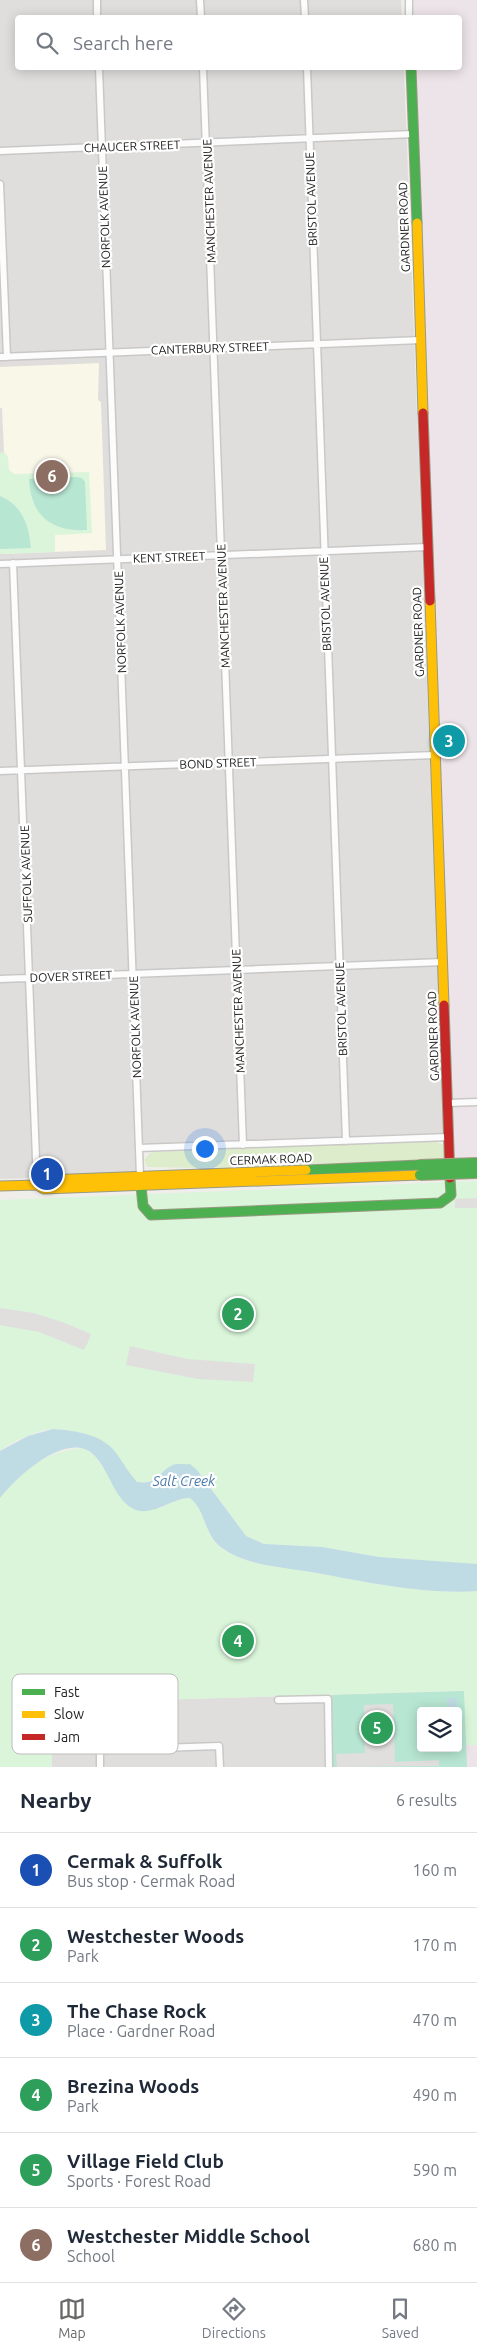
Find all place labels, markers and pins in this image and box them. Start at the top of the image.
pin: 6 [36,457,68,495]
pin: 3 [433,722,465,760]
pin: 1 [31,1155,63,1193]
pin: 2 [222,1295,254,1333]
pin: 4 [222,1622,254,1660]
pin: 5 [361,1709,393,1747]

